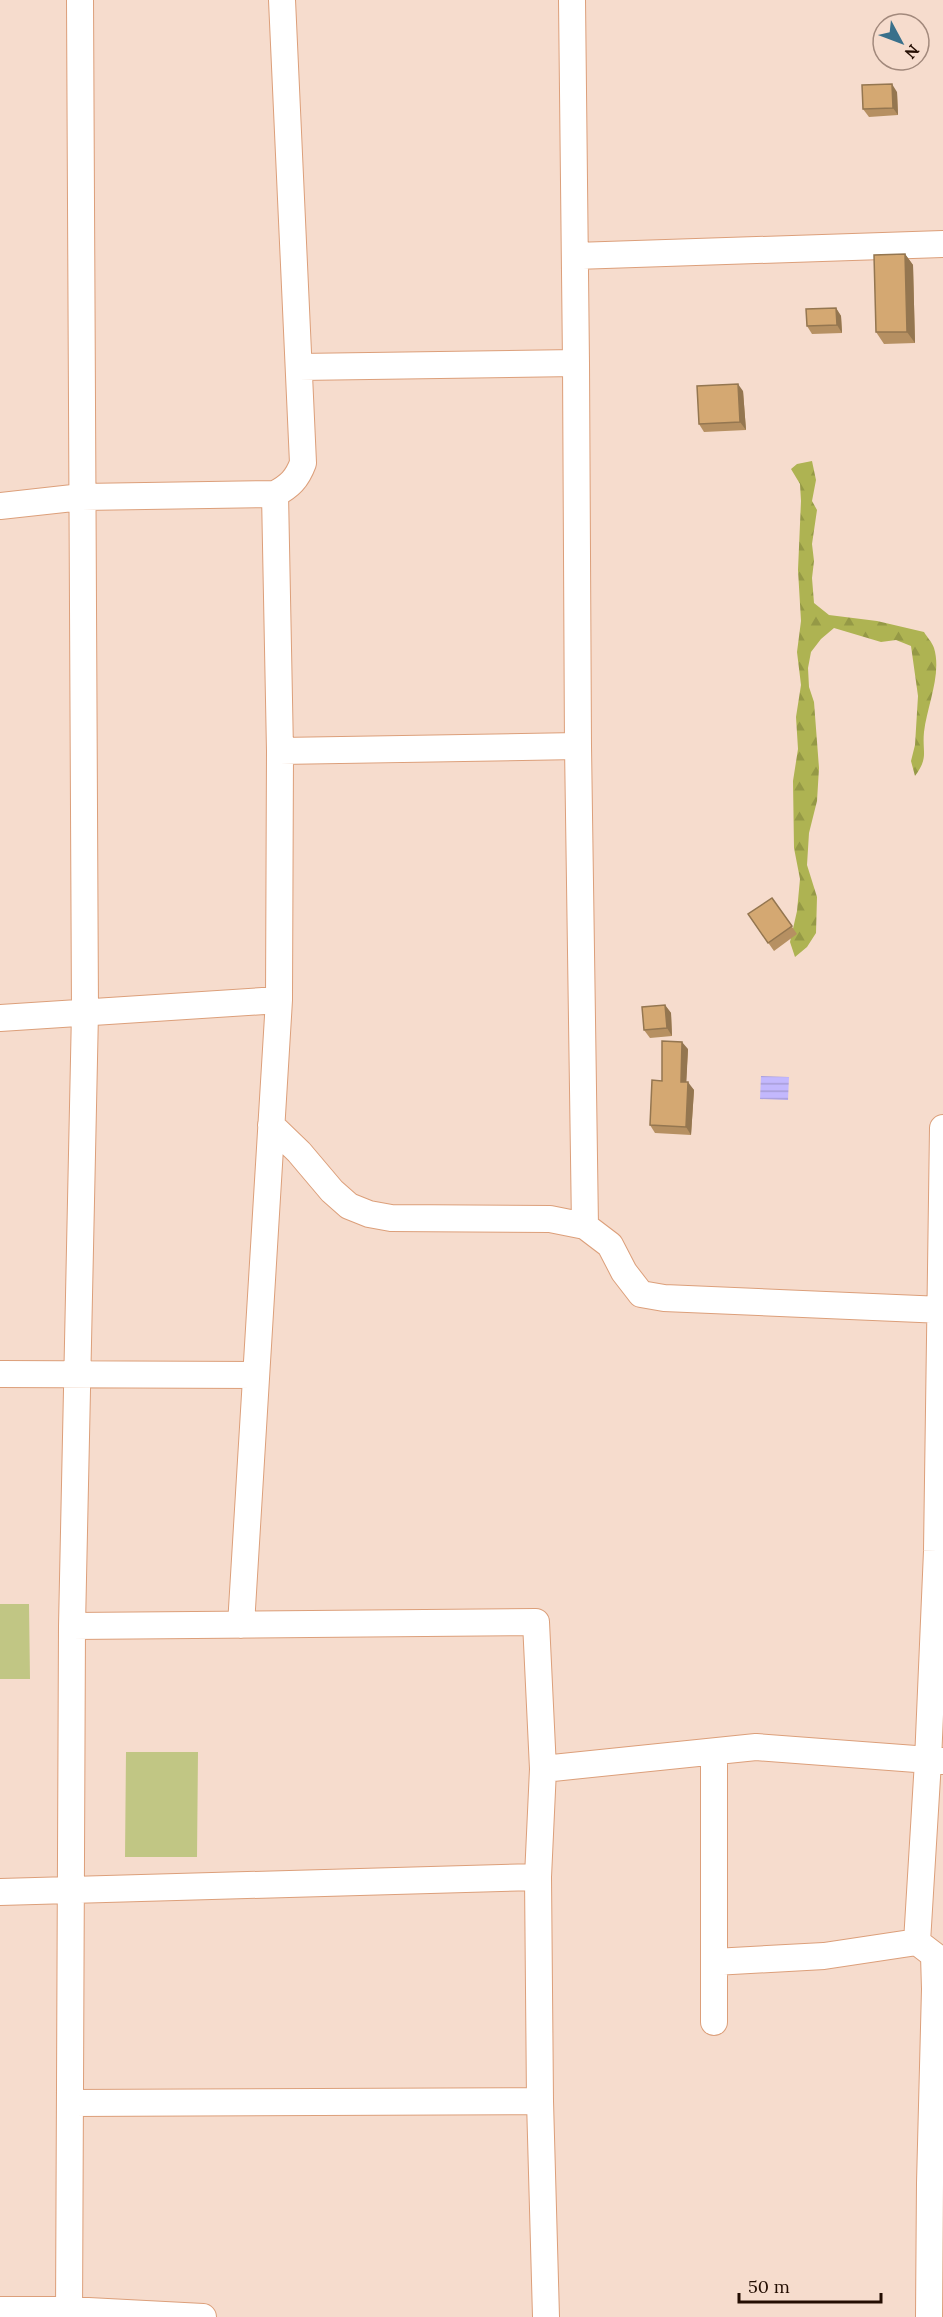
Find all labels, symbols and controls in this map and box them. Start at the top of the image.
north arrow [871,12,931,72]
text: N [901,41,924,63]
scale bar [739,2266,882,2304]
text: 50 m [748,2275,790,2298]

